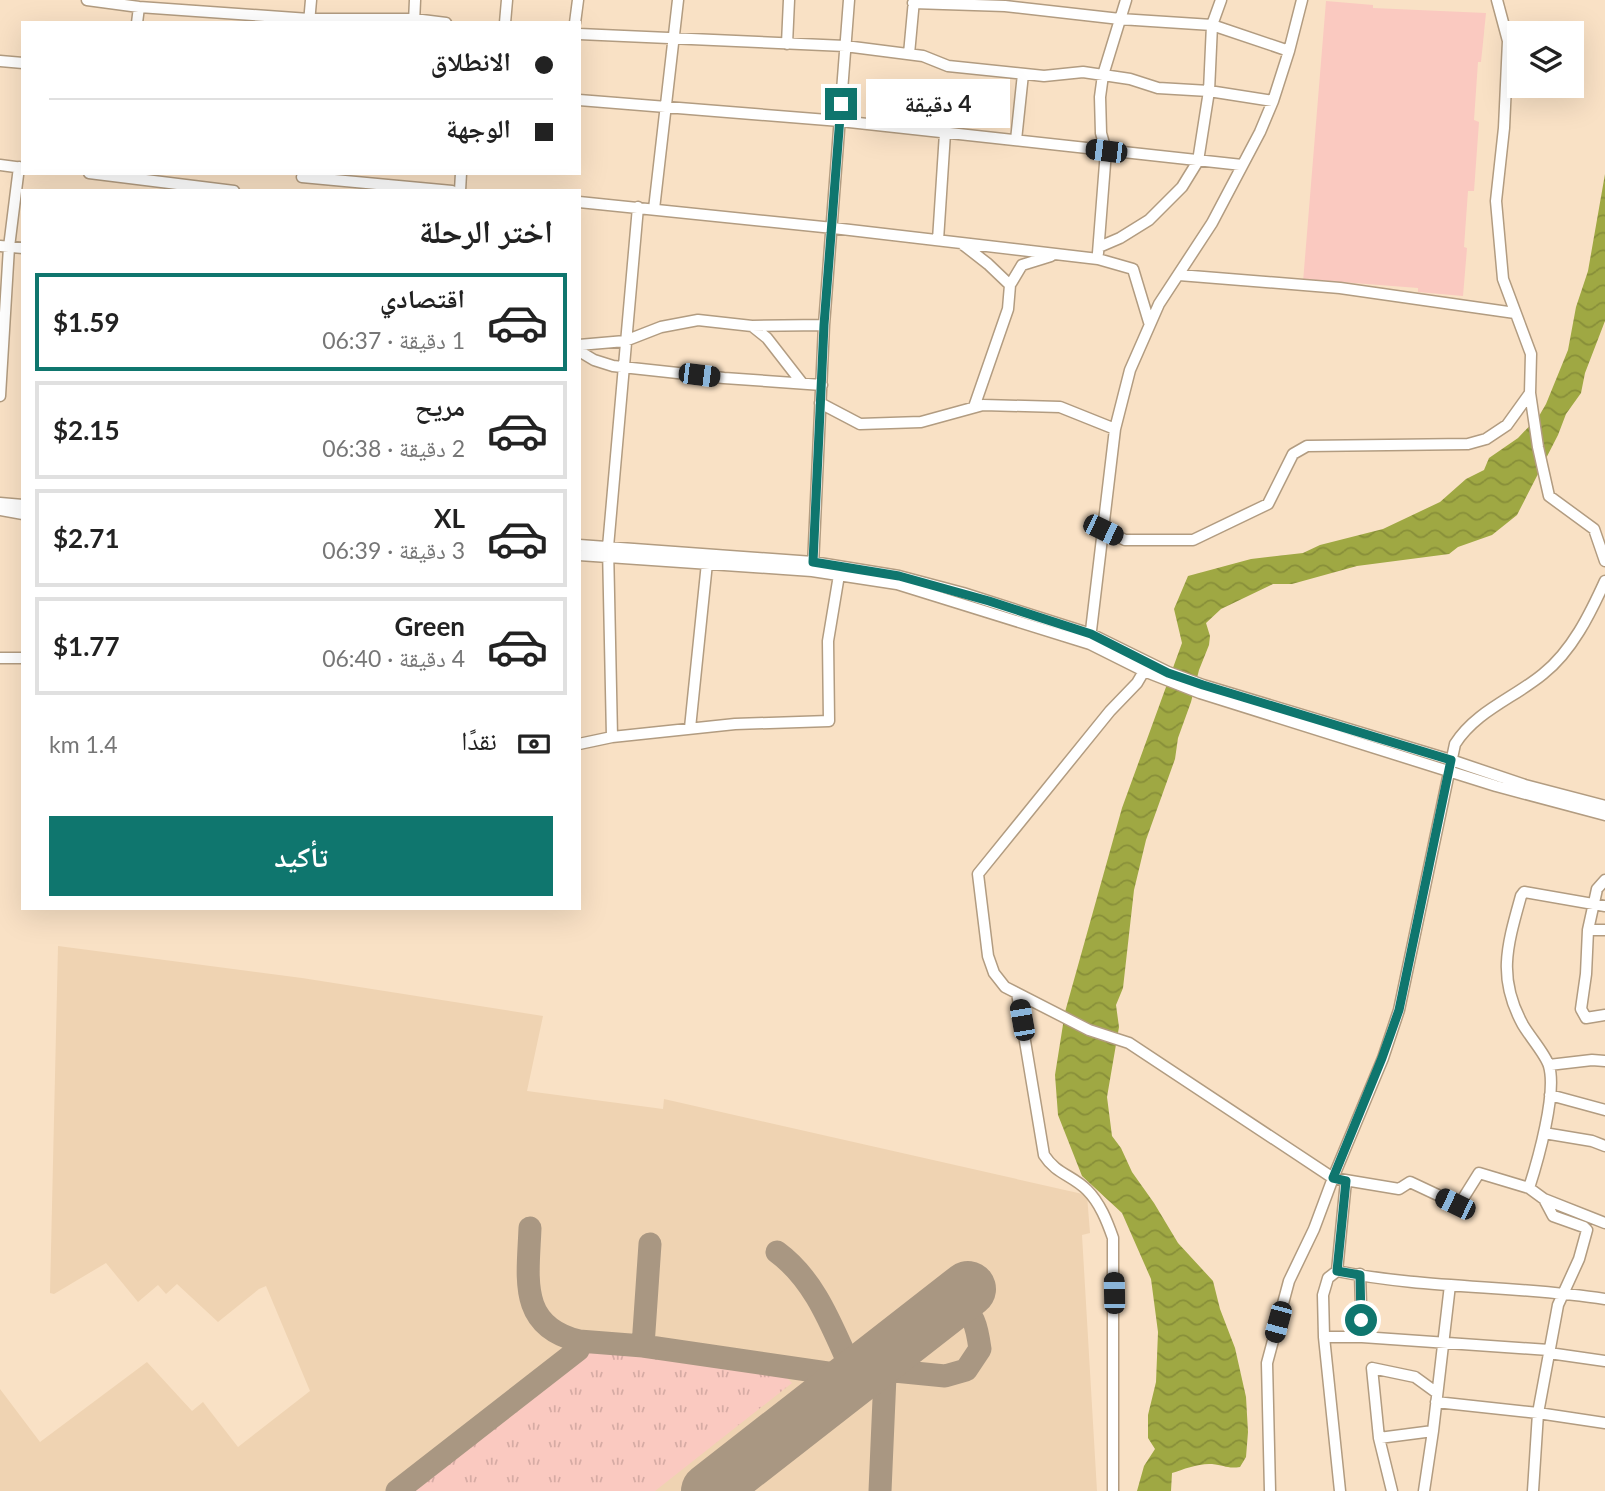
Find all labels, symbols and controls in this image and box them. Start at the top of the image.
map controls [1507,21,1584,98]
button: layers [1507,21,1584,98]
text: الانطلاق [431,45,511,77]
callout: 4 دقيقة [866,80,1009,128]
route end [825,88,857,120]
text: 4 دقيقة [904,89,972,117]
text: الوجهة [446,112,511,144]
car [1084,138,1129,164]
text: اختر الرحلة [419,211,553,250]
text: اقتصادي [380,282,465,314]
icon: car [486,291,549,354]
text: $1.59 [53,306,120,338]
text: 1 دقيقة · 06:37 [322,326,465,354]
car [677,362,722,388]
text: مريح [415,390,465,422]
icon: car [486,399,549,462]
text: $2.15 [53,414,120,446]
text: 2 دقيقة · 06:38 [322,434,465,462]
text: XL [434,502,465,534]
icon: car [486,507,549,570]
car [1080,511,1127,549]
text: $2.71 [53,522,120,554]
text: 3 دقيقة · 06:39 [322,536,465,564]
text: Green [395,610,465,642]
icon: car [486,615,549,678]
text: $1.77 [53,630,120,662]
text: 4 دقيقة · 06:40 [322,644,465,672]
text: نقدًا [461,724,497,756]
icon: cash [515,725,553,763]
text: 1.4 km [49,730,118,758]
button: تأكيد [49,816,553,896]
car [1009,997,1036,1043]
car [1432,1185,1479,1223]
car [1104,1272,1125,1314]
car [1263,1299,1294,1345]
route start [1345,1304,1377,1336]

